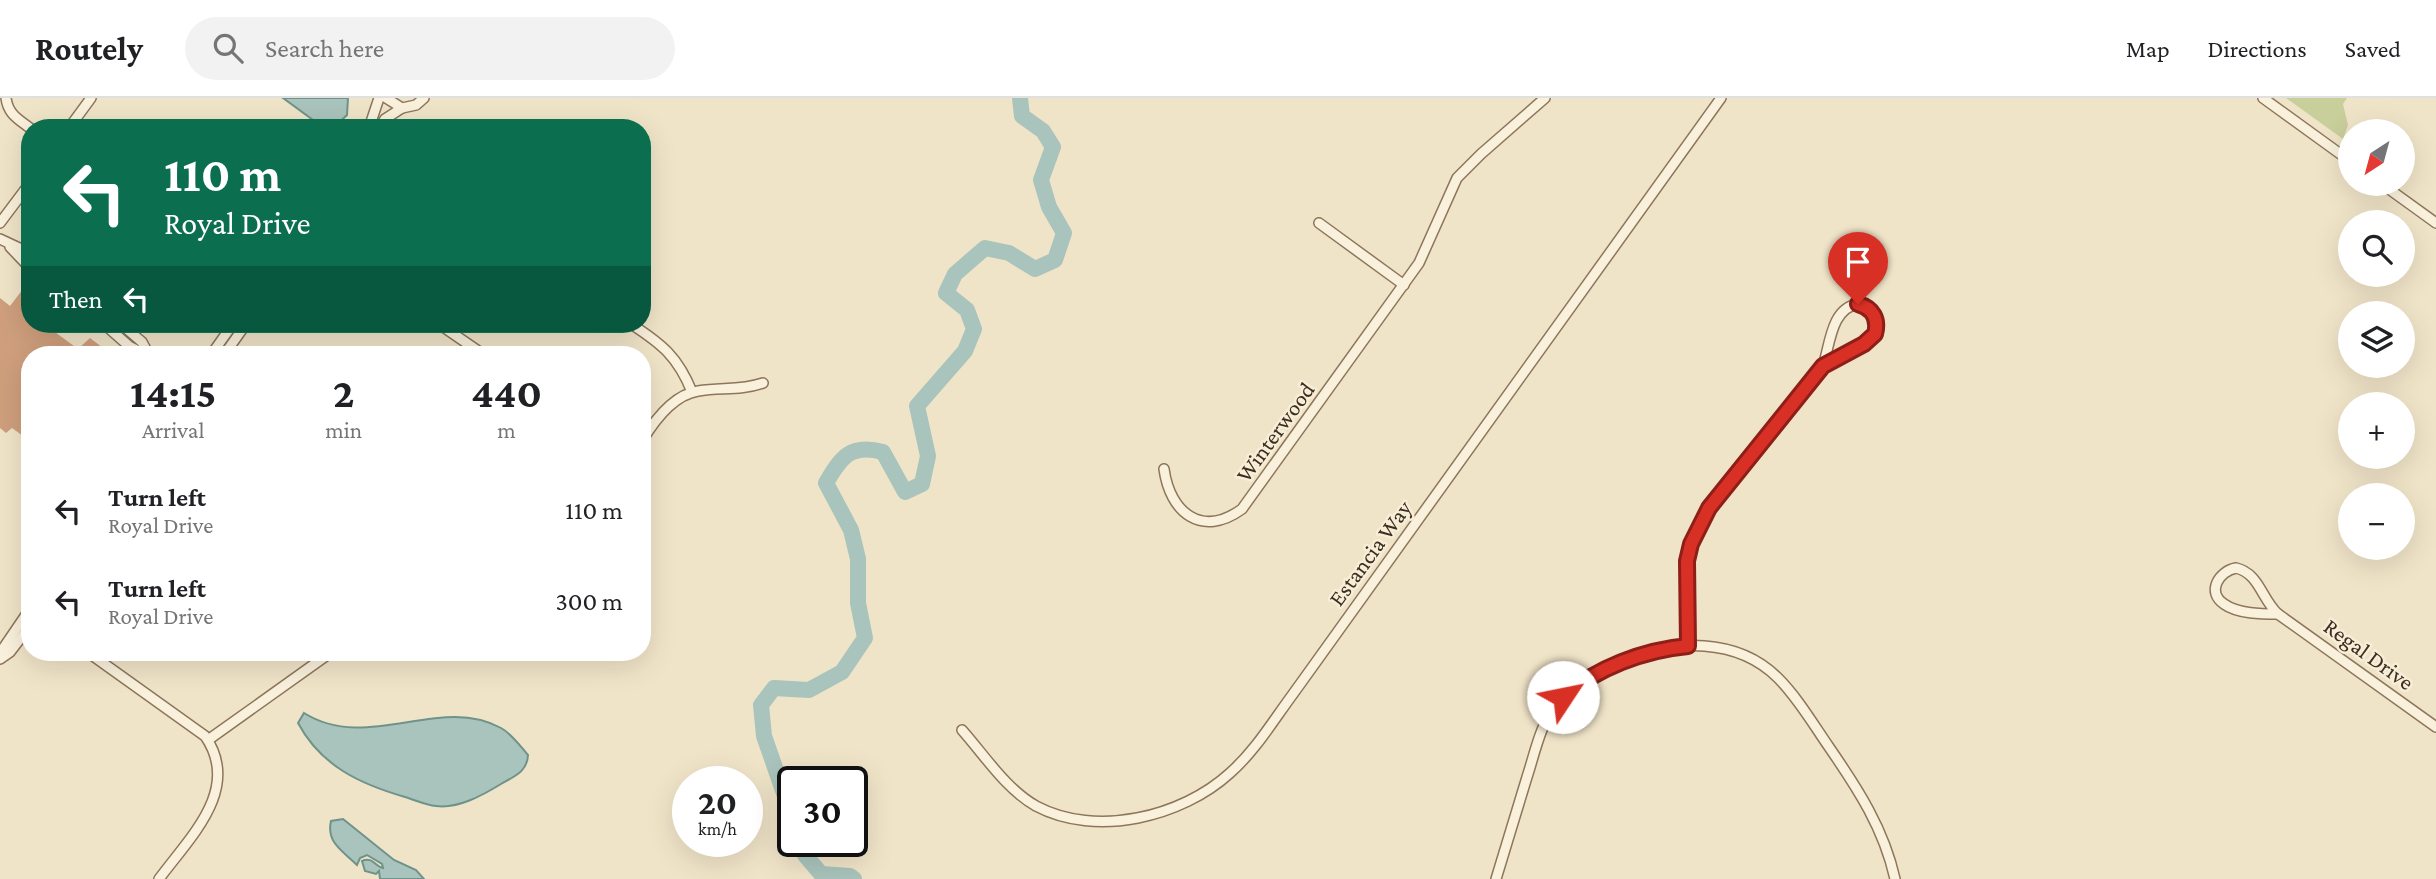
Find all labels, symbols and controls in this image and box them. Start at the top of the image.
search box [185,17,675,80]
icon: search [209,29,247,67]
text: Routely [35,30,143,67]
text: Search here [265,34,384,63]
text: Map [2126,35,2170,62]
text: Directions [2208,35,2307,62]
text: Saved [2345,35,2401,62]
north arrow [2338,119,2415,196]
map controls [2338,119,2415,560]
icon: left [49,147,140,238]
text: 110 m [164,147,281,202]
text: Royal Drive [164,205,311,241]
button: search [2338,210,2415,287]
pin [1828,232,1888,304]
icon: arrive [1839,243,1877,281]
icon: left [117,280,155,318]
text: Then [49,285,103,314]
button: layers [2338,301,2415,378]
text: 14:15 [130,369,216,416]
text: 2 [333,369,354,416]
text: 440 [471,369,542,416]
street label: Winterwood [1230,377,1320,487]
button: + [2338,392,2415,469]
text: Arrival [142,417,204,443]
text: min [325,417,362,443]
text: m [497,417,516,443]
text: Turn left [108,483,206,512]
button: − [2338,483,2415,560]
icon: left [49,492,87,530]
street label: Estancia Way [1323,495,1417,611]
text: 110 m [565,496,623,525]
text: Royal Drive [108,512,213,538]
text: Turn left [108,574,206,603]
icon: left [49,583,87,621]
text: 300 m [555,587,623,616]
text: Royal Drive [108,603,213,629]
street label: Regal Drive [2319,613,2419,695]
position arrow [1526,660,1600,734]
speed limit sign: 30 [777,766,868,857]
text: 20 [698,783,737,822]
text: km/h [698,819,737,839]

